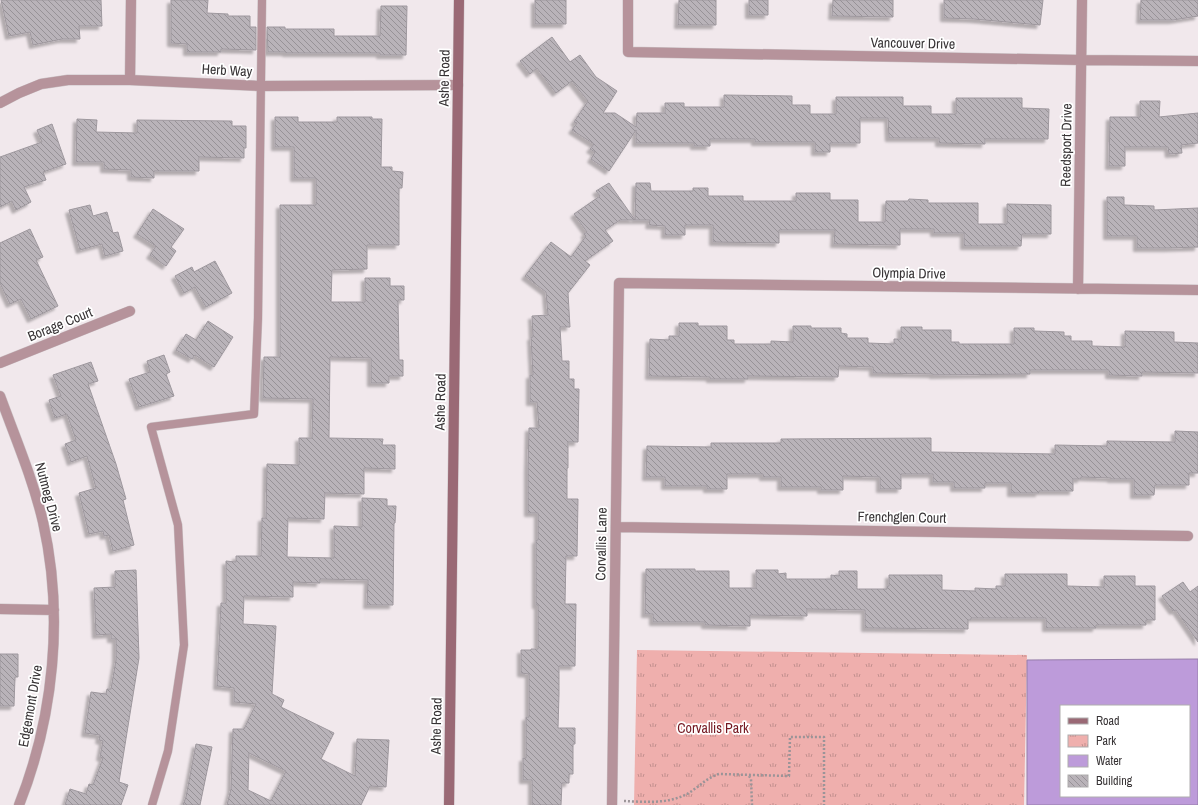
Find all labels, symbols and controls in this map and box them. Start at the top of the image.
street label: Vancouver Drive [871,33,955,53]
street label: Ashe Road [434,49,453,108]
street label: Herb Way [201,60,253,80]
street label: Reedsport Drive [1056,103,1076,187]
street label: Olympia Drive [872,263,946,283]
street label: Borage Court [25,303,95,345]
street label: Ashe Road [430,373,449,432]
street label: Nutmeg Drive [31,460,67,534]
street label: Corvallis Lane [591,507,611,581]
street label: Frenchglen Court [857,507,947,527]
street label: Edgemont Drive [14,664,46,748]
street label: Ashe Road [426,697,445,756]
legend [1060,705,1190,797]
text: Road [1096,713,1120,729]
park label: Corvallis Park [677,719,749,737]
text: Park [1096,733,1116,749]
text: Water [1096,753,1123,769]
text: Building [1096,773,1133,789]

